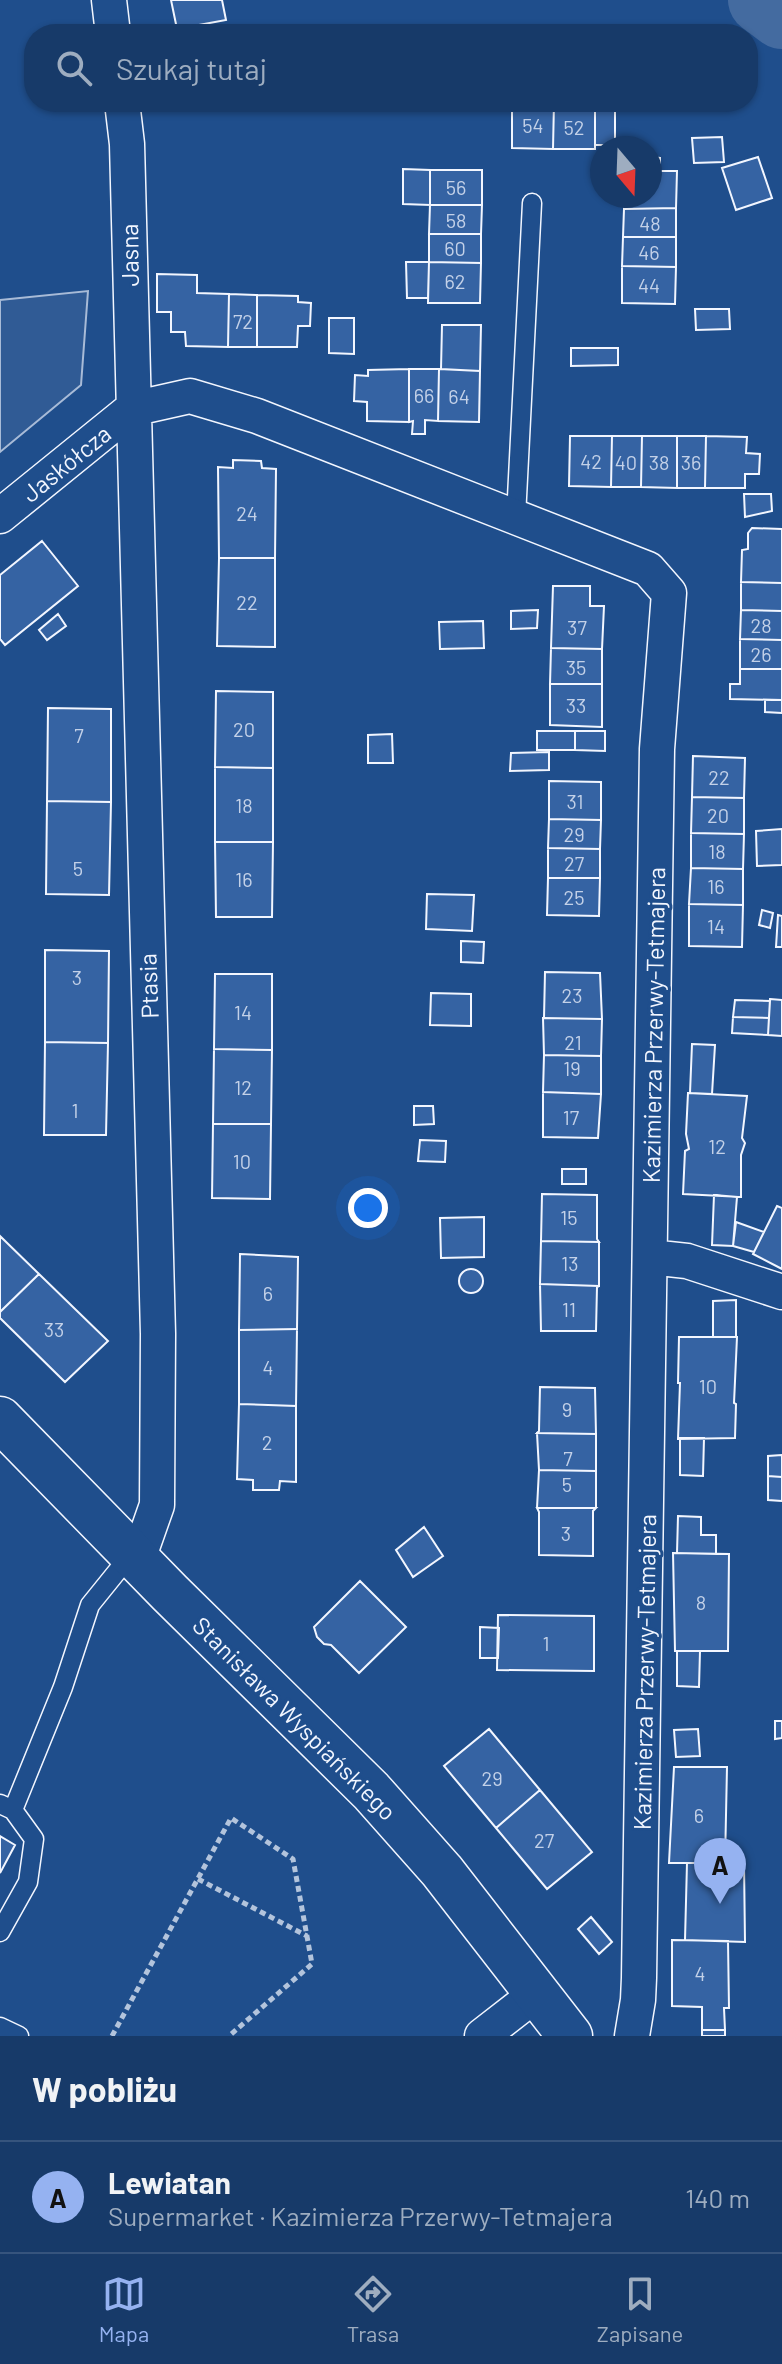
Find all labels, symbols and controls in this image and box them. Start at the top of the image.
search box [24,24,758,112]
icon: search [52,46,96,90]
text: Szukaj tutaj [116,50,267,86]
house number: 54 [522,113,544,137]
house number: 52 [564,115,585,139]
north arrow [590,136,662,208]
house number: 56 [446,175,466,199]
house number: 58 [446,208,466,232]
house number: 48 [639,211,661,235]
street label: Jasna [114,223,144,287]
house number: 60 [444,236,466,260]
house number: 46 [638,240,660,264]
house number: 62 [444,269,466,293]
house number: 44 [638,273,660,297]
house number: 72 [233,309,253,333]
house number: 66 [414,383,434,407]
house number: 64 [448,384,470,408]
street label: Jaskółcza [16,418,116,508]
house number: 42 [580,449,602,473]
house number: 40 [615,450,637,474]
house number: 38 [649,450,669,474]
house number: 36 [681,450,701,474]
house number: 24 [236,501,258,525]
house number: 22 [236,590,258,614]
house number: 28 [750,613,772,637]
house number: 37 [567,615,587,639]
house number: 26 [750,642,772,666]
house number: 35 [566,655,586,679]
house number: 33 [566,693,586,717]
house number: 20 [233,717,255,741]
house number: 7 [74,723,84,747]
house number: 22 [708,765,730,789]
house number: 31 [566,789,584,813]
house number: 18 [235,793,253,817]
house number: 20 [707,803,729,827]
house number: 29 [563,822,585,846]
house number: 18 [708,839,726,863]
house number: 27 [564,851,585,875]
house number: 5 [73,856,83,880]
house number: 16 [235,867,253,891]
street label: Kazimierza Przerwy-Tetmajera [636,867,670,1183]
house number: 16 [707,874,725,898]
house number: 25 [564,885,585,909]
house number: 14 [707,914,725,938]
street label: Ptasia [132,953,164,1019]
house number: 3 [72,965,82,989]
house number: 23 [562,983,582,1007]
house number: 14 [234,1000,252,1024]
house number: 21 [564,1030,582,1054]
house number: 19 [563,1056,581,1080]
house number: 12 [234,1075,252,1099]
house number: 1 [72,1098,79,1122]
house number: 17 [563,1105,580,1129]
house number: 12 [708,1134,726,1158]
house number: 10 [233,1149,251,1173]
your location [348,1188,388,1228]
house number: 15 [560,1205,578,1229]
house number: 13 [561,1251,579,1275]
house number: 6 [263,1281,273,1305]
house number: 11 [562,1297,576,1321]
house number: 33 [44,1317,64,1341]
house number: 4 [262,1355,274,1379]
house number: 10 [699,1374,717,1398]
house number: 9 [562,1397,572,1421]
house number: 2 [262,1430,272,1454]
house number: 7 [563,1446,573,1470]
house number: 5 [562,1472,572,1496]
street label: Kazimierza Przerwy-Tetmajera [627,1514,661,1830]
house number: 3 [561,1521,571,1545]
house number: 8 [696,1590,706,1614]
street label: Stanisława Wyspiańskiego [187,1610,403,1826]
house number: 1 [543,1631,550,1655]
house number: 29 [481,1766,503,1790]
house number: 6 [694,1803,704,1827]
house number: 27 [534,1828,555,1852]
pin: A [694,1838,746,1904]
house number: 4 [694,1961,706,1985]
text: W pobliżu [32,2068,177,2109]
text: Lewiatan [108,2164,231,2200]
text: A [49,2182,67,2213]
text: 140 m [685,2182,750,2213]
text: Supermarket · Kazimierza Przerwy-Tetmajera [108,2200,613,2231]
tab: Mapa [99,2272,149,2346]
tab: Trasa [347,2272,399,2346]
tab: Zapisane [597,2272,683,2346]

